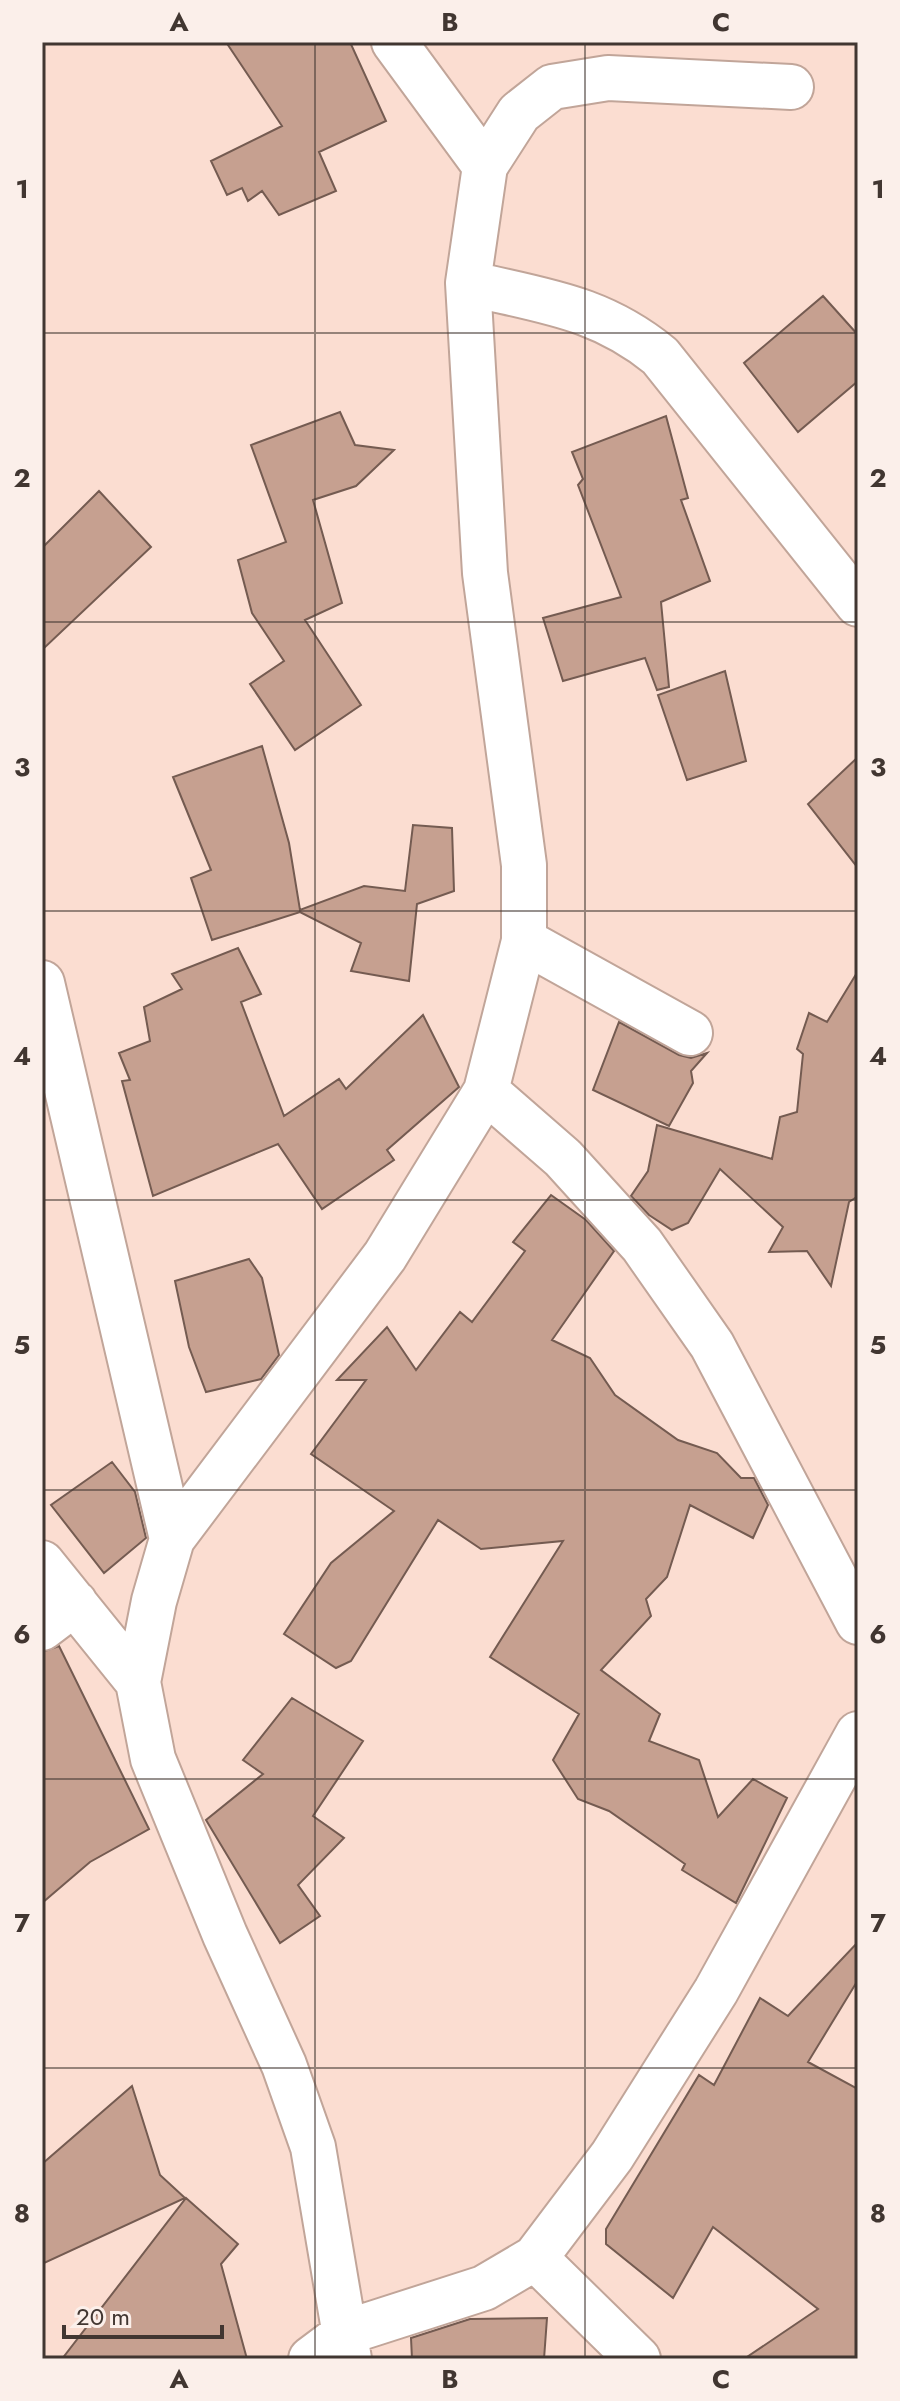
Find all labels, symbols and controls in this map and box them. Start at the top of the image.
text: A [168,3,189,41]
text: B [441,3,459,41]
text: C [712,3,730,41]
text: 1 [15,170,29,208]
text: 1 [871,170,885,208]
text: 2 [13,459,31,497]
text: 2 [869,459,887,497]
text: 3 [14,748,30,786]
text: 3 [870,748,886,786]
text: 4 [13,1037,31,1075]
text: 4 [869,1037,887,1075]
text: 5 [14,1326,30,1364]
text: 5 [870,1326,886,1364]
text: 6 [13,1615,31,1653]
text: 6 [869,1615,887,1653]
text: 7 [14,1904,30,1942]
text: 7 [870,1904,886,1942]
text: 8 [14,2194,30,2232]
text: 8 [870,2194,886,2232]
scale bar [64,2289,222,2339]
text: 20 m [76,2299,130,2334]
text: A [168,2360,189,2398]
text: B [441,2360,459,2398]
text: C [712,2360,730,2398]

